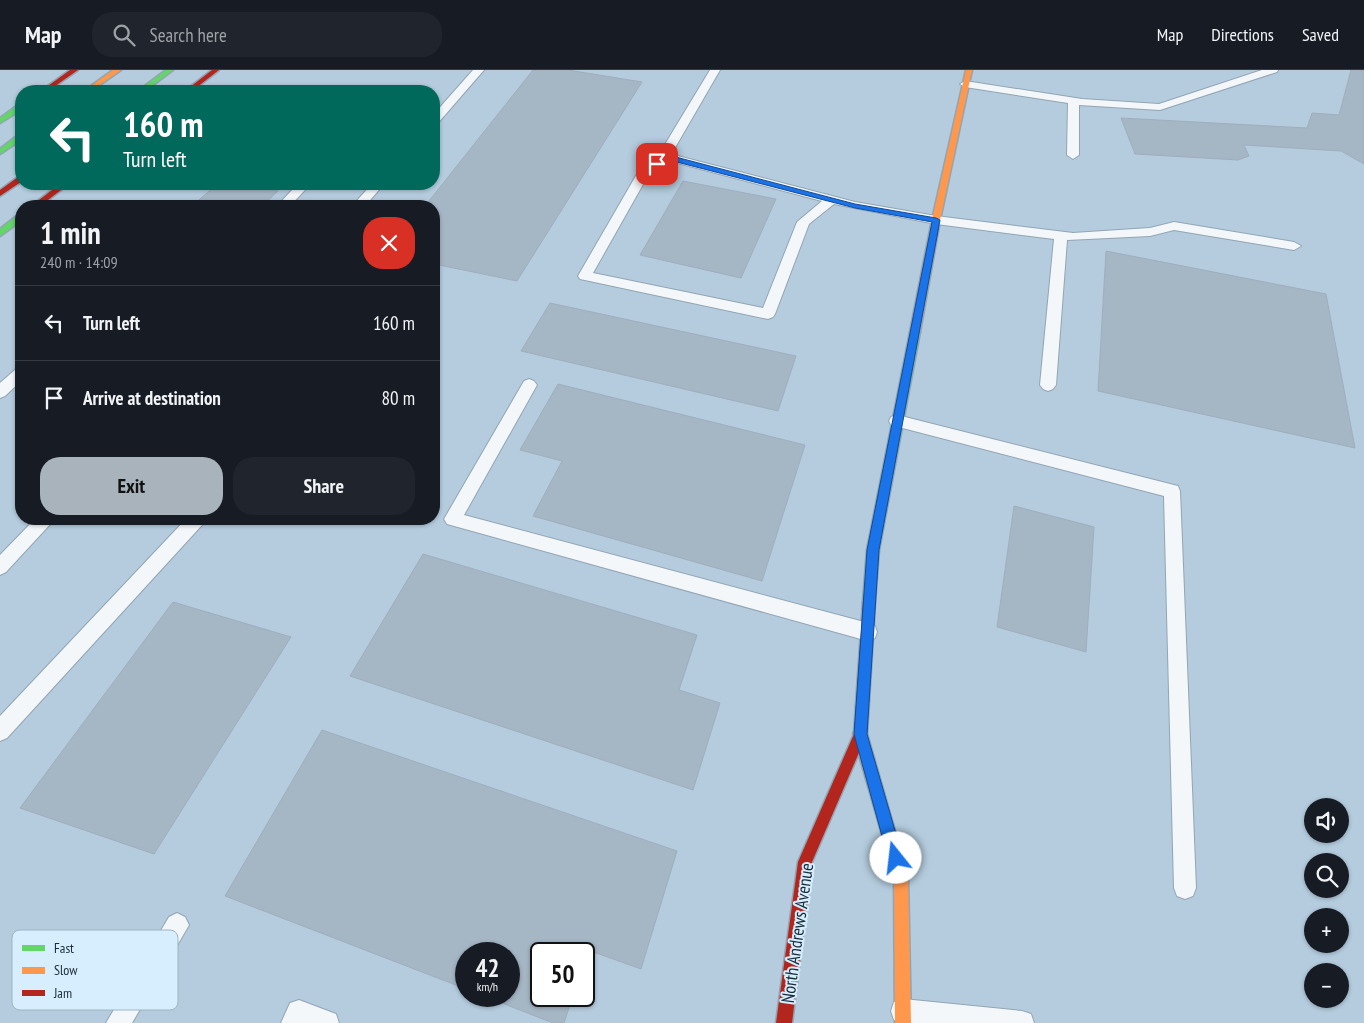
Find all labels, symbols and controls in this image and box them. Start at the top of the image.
search box [92,12,442,57]
text: Map [25,19,62,50]
icon: search [110,21,138,49]
text: Search here [150,23,227,47]
text: Map [1157,23,1183,46]
text: Directions [1211,23,1274,46]
text: Saved [1302,23,1339,46]
text: 160 m [123,101,204,147]
icon: left [40,105,105,170]
pin [636,143,678,185]
text: Turn left [123,145,187,173]
icon: arrive [643,150,671,178]
text: 1 min [40,213,101,252]
button: close [363,217,415,269]
text: 240 m · 14:09 [40,252,118,272]
icon: left [40,309,68,337]
text: Turn left [83,311,140,335]
text: 160 m [373,311,415,335]
icon: arrive [40,384,68,412]
text: Arrive at destination [83,386,221,410]
text: 80 m [382,386,415,410]
button: Exit [40,457,223,515]
button: Share [233,457,415,515]
map controls [1304,798,1349,1008]
button: sound [1304,798,1349,843]
position arrow [869,831,921,883]
button: search [1304,853,1349,898]
street label: North Andrews Avenue [776,862,818,1004]
button: + [1304,908,1349,953]
legend [12,930,178,1010]
text: Fast [54,939,74,957]
speed limit sign: 50 [530,942,595,1007]
text: 42 [476,952,499,984]
text: Slow [54,961,78,979]
button: − [1304,963,1349,1008]
text: km/h [477,979,498,994]
text: Jam [53,984,72,1002]

